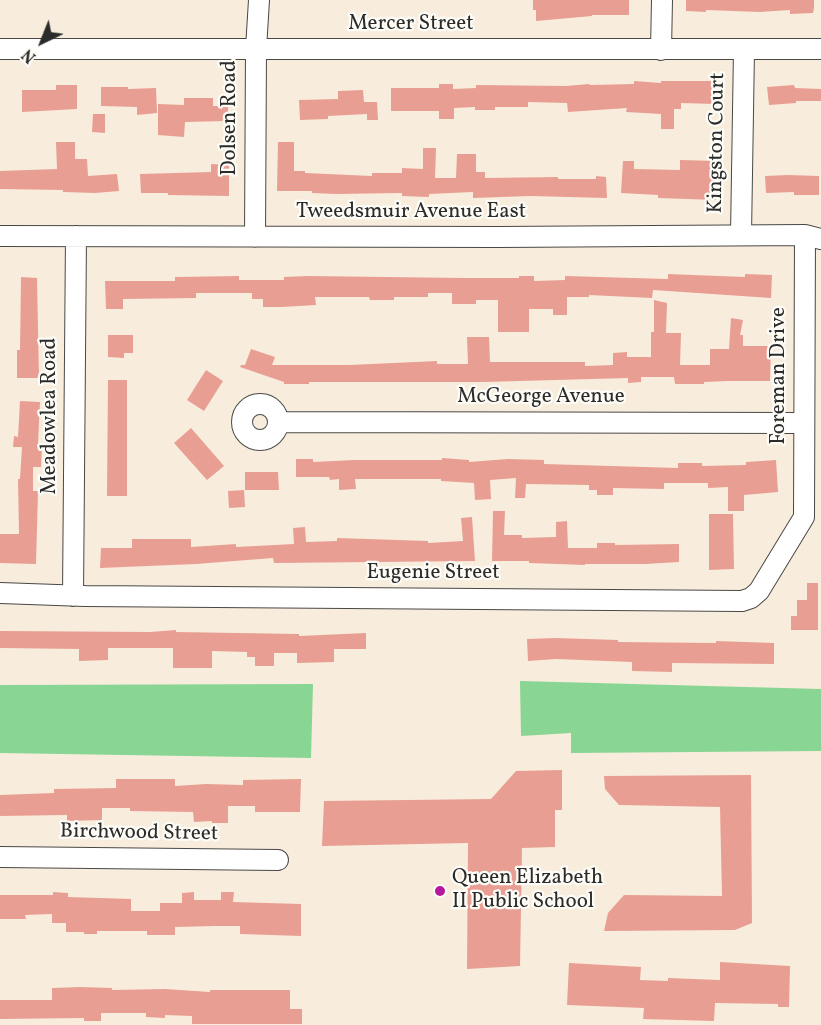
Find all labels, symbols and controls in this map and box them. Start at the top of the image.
north arrow [12,12,72,72]
street label: Mercer Street [348,12,474,38]
text: N [18,43,41,67]
street label: Dolsen Road [218,60,244,176]
street label: Kingston Court [704,72,732,214]
street label: Tweedsmuir Avenue East [296,200,526,226]
street label: Foreman Drive [767,307,793,445]
street label: Meadowlea Road [38,338,64,494]
street label: McGeorge Avenue [457,385,625,411]
street label: Eugenie Street [366,561,500,587]
street label: Birchwood Street [60,820,218,848]
place label: Queen Elizabeth II Public School [452,866,603,916]
marker: Queen Elizabeth II Public School [433,884,447,898]

